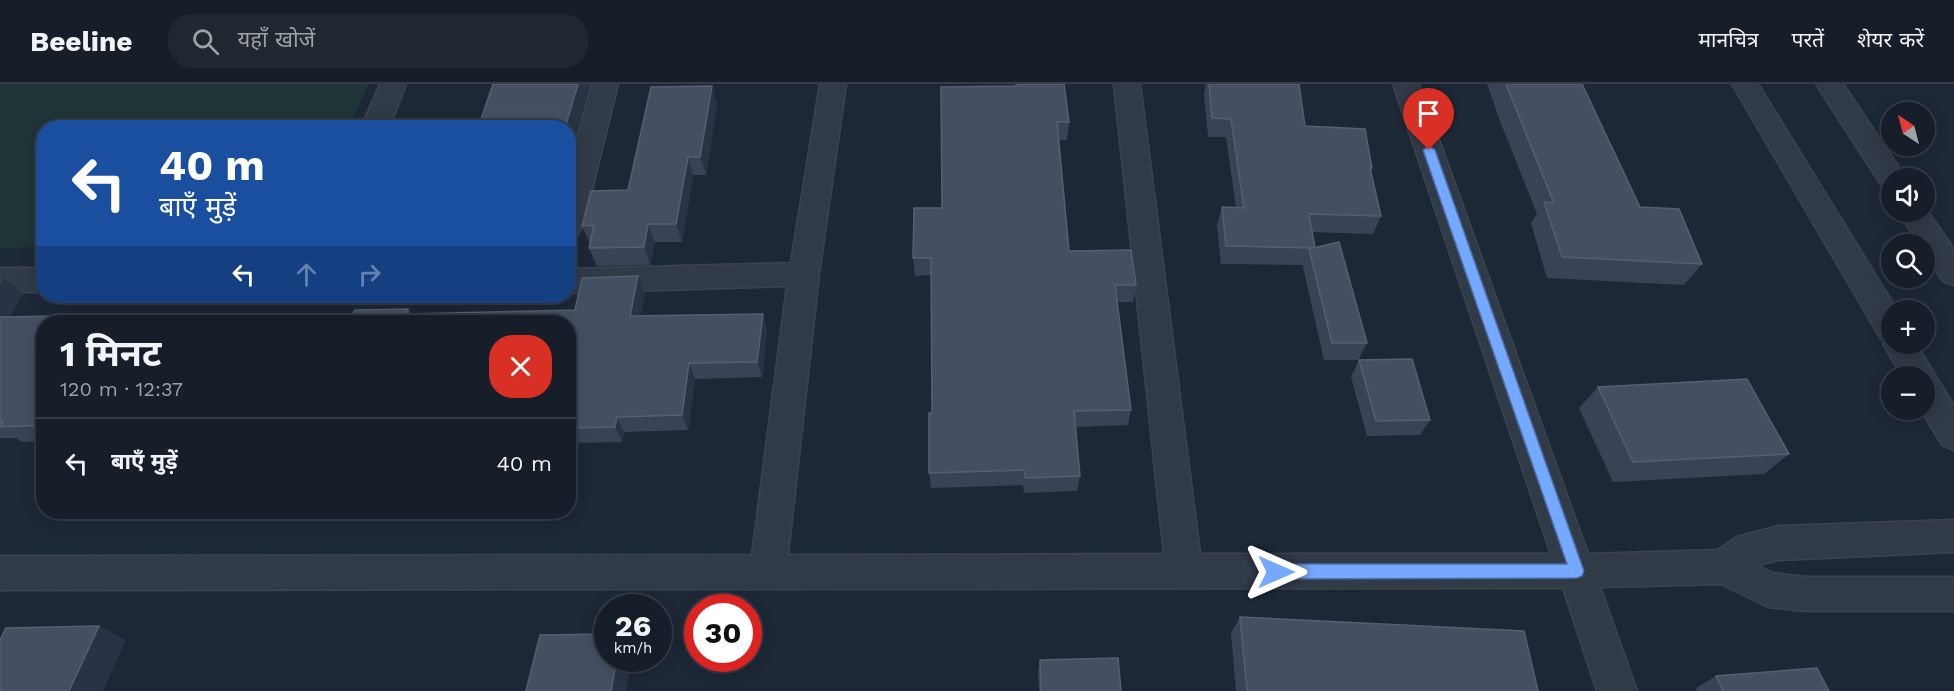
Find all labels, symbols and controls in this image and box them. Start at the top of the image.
search box [168,14,588,68]
text: Beeline [30,25,132,58]
icon: search [189,25,222,58]
text: यहाँ खोजें [237,27,315,52]
text: मानचित्र [1699,27,1759,52]
text: परतें [1792,27,1824,52]
text: शेयर करें [1857,27,1924,52]
pin [1403,88,1454,150]
icon: arrive [1412,97,1445,130]
north arrow [1881,102,1935,156]
map controls [1881,102,1935,420]
text: 40 m [159,141,265,190]
icon: left [60,144,138,222]
button: sound [1881,168,1935,222]
text: बाएँ मुड़ें [159,191,236,223]
button: search [1881,234,1935,288]
icon: left [227,258,260,291]
icon: ahead [290,258,323,291]
icon: right [353,258,386,291]
button: + [1881,300,1935,354]
text: 1 मिनट [60,333,161,375]
button: close [489,335,552,398]
button: − [1881,366,1935,420]
text: 120 m · 12:37 [60,377,183,401]
icon: left [60,447,93,480]
text: बाएँ मुड़ें [111,449,178,474]
text: 40 m [496,451,552,476]
position arrow [1244,540,1308,604]
speed limit sign: 30 [684,594,762,672]
text: 26 [615,608,651,643]
text: km/h [614,639,652,657]

